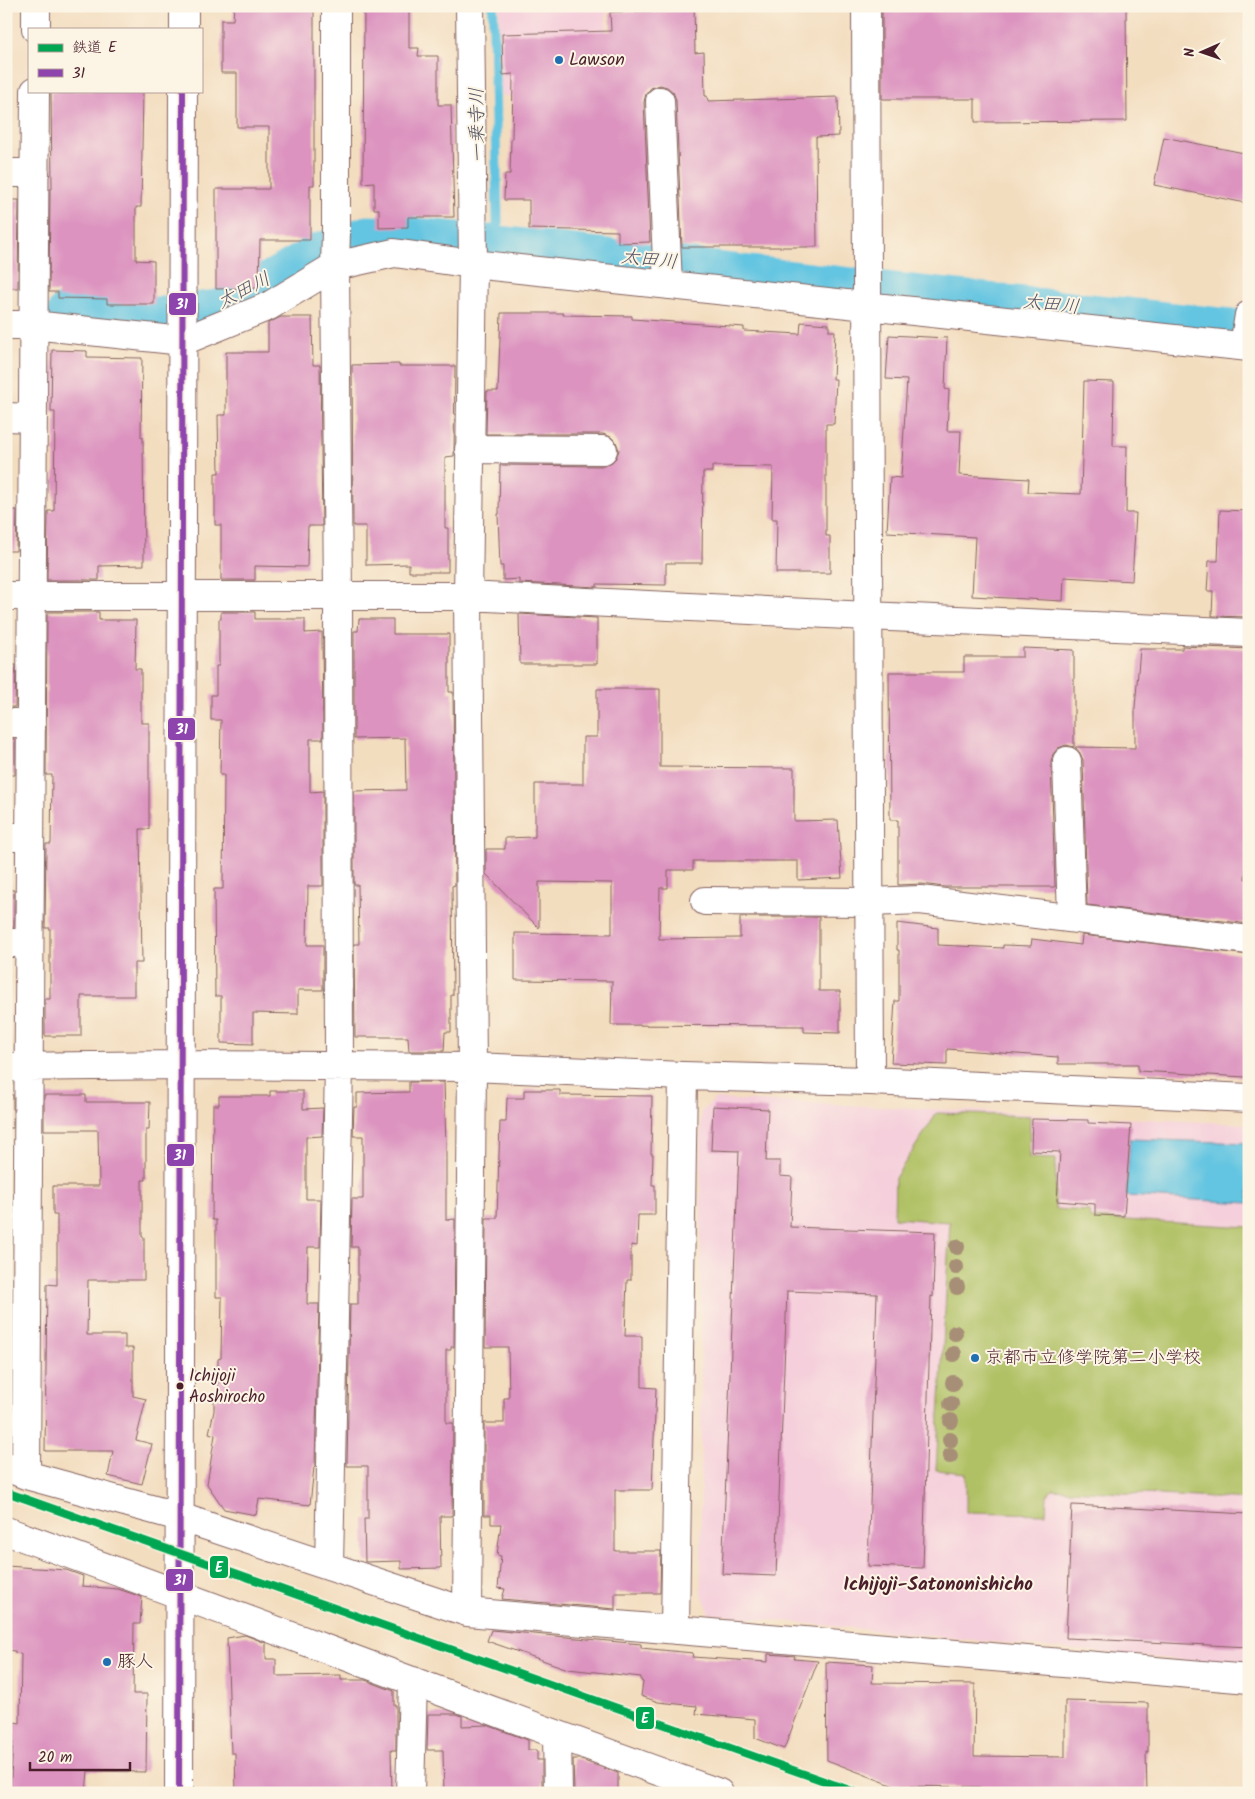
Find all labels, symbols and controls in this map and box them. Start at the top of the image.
legend [28,28,202,92]
north arrow [1178,28,1228,78]
text: 鉄道 E [72,36,118,60]
place label: Lawson [569,46,625,75]
text: N [1179,47,1201,57]
marker: Lawson [553,54,565,66]
text: 31 [72,62,86,86]
water label: 一乗寺川 [462,87,494,163]
water label: 太田川 [619,242,679,278]
water label: 太田川 [212,265,276,317]
water label: 太田川 [1021,287,1081,323]
line badge: 31 [168,292,197,316]
text: 31 [175,294,189,316]
line badge: 31 [167,717,196,741]
text: 31 [175,719,189,741]
line badge: 31 [166,1143,195,1167]
text: 31 [173,1145,187,1167]
place label: 京都市立修学院第二小学校 [985,1344,1201,1373]
marker: 京都市立修学院第二小学校 [969,1352,981,1364]
place label: Ichijoji Aoshirocho [189,1363,265,1411]
marker: Ichijoji Aoshirocho [175,1381,185,1391]
line badge: E [209,1555,229,1579]
text: E [215,1557,224,1579]
line badge: 31 [165,1568,194,1592]
text: 31 [173,1570,187,1592]
district label: Ichijoji-Satononishicho [843,1570,1033,1600]
place label: 豚人 [117,1648,153,1677]
marker: 豚人 [101,1656,113,1668]
line badge: E [635,1706,655,1730]
text: E [641,1708,650,1730]
scale bar [30,1739,130,1771]
text: 20 m [38,1746,72,1770]

